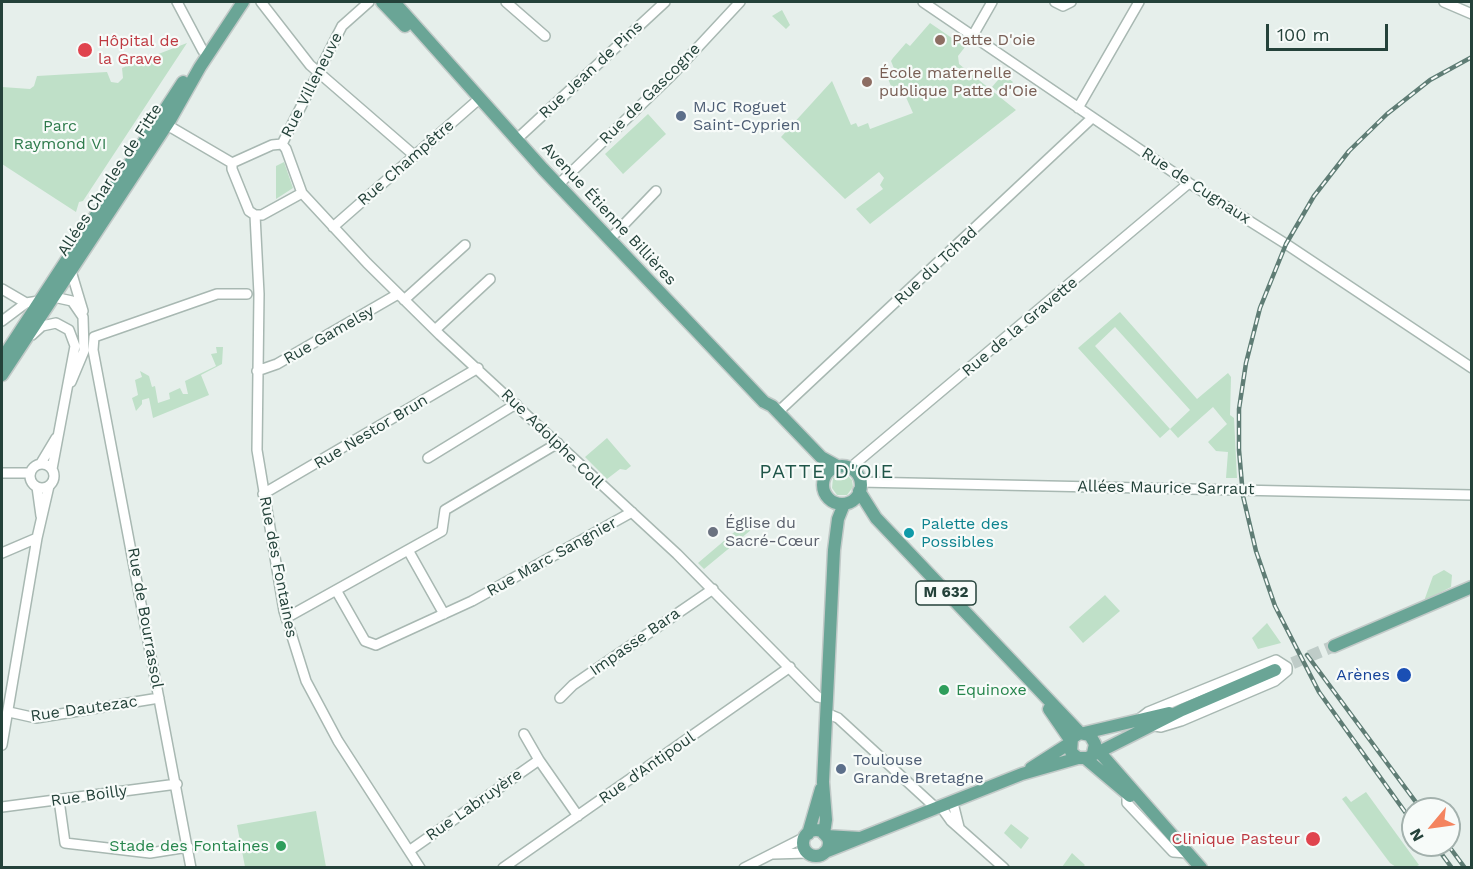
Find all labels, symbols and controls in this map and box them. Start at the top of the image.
scale bar [1269,12,1390,50]
street label: Rue Jean de Pins [535,17,647,123]
text: 100 m [1277,24,1330,45]
street label: Rue Villeneuve [277,29,347,141]
place label: Patte D'oie [952,30,1036,50]
place label: Hôpital de la Grave [98,31,179,69]
marker: Patte D'oie [933,33,947,47]
street label: Rue de Gascogne [595,39,705,149]
marker: Hôpital de la Grave [76,41,94,59]
place label: École maternelle publique Patte d'Oie [879,63,1037,101]
marker: École maternelle publique Patte d'Oie [860,75,874,89]
place label: MJC Roguet Saint-Cyprien [693,97,800,135]
street label: Allées Charles de Fitte [54,100,166,260]
marker: MJC Roguet Saint-Cyprien [674,109,688,123]
park label: Parc Raymond VI [14,116,106,154]
street label: Rue Champêtre [354,116,458,210]
street label: Avenue Étienne Billières [538,139,680,289]
street label: Rue de Cugnaux [1138,144,1254,228]
street label: Rue du Tchad [891,223,981,309]
street label: Rue de la Gravette [958,273,1082,381]
street label: Rue Gamelsy [280,301,378,369]
street label: Rue Adolphe Coll [497,385,607,493]
street label: Rue Nestor Brun [311,390,431,474]
district label: PATTE D'OIE [759,460,895,484]
street label: Allées Maurice Sarraut [1077,477,1255,499]
street label: Rue des Fontaines [255,494,301,640]
street label: Rue Marc Sangnier [484,513,620,601]
place label: Église du Sacré-Cœur [725,513,820,551]
place label: Palette des Possibles [921,514,1008,552]
marker: Église du Sacré-Cœur [706,525,720,539]
marker: Palette des Possibles [902,526,916,540]
street label: Rue de Bourrassol [123,546,167,690]
road number: M 632 [916,581,976,605]
street label: Impasse Bara [586,604,684,680]
place label: Arènes [1336,665,1390,685]
marker: Arènes [1395,666,1413,684]
place label: Equinoxe [956,680,1027,700]
marker: Equinoxe [937,683,951,697]
street label: Rue Dautezac [29,692,139,726]
street label: Rue d'Antipoul [595,728,699,808]
place label: Toulouse Grande Bretagne [853,750,984,788]
marker: Toulouse Grande Bretagne [834,762,848,776]
street label: Rue Labruyère [422,765,526,845]
street label: Rue Boilly [50,781,128,811]
north arrow [1401,797,1461,857]
text: N [1405,825,1428,845]
place label: Clinique Pasteur [1172,829,1300,849]
marker: Clinique Pasteur [1304,830,1322,848]
place label: Stade des Fontaines [109,836,269,856]
marker: Stade des Fontaines [274,839,288,853]

